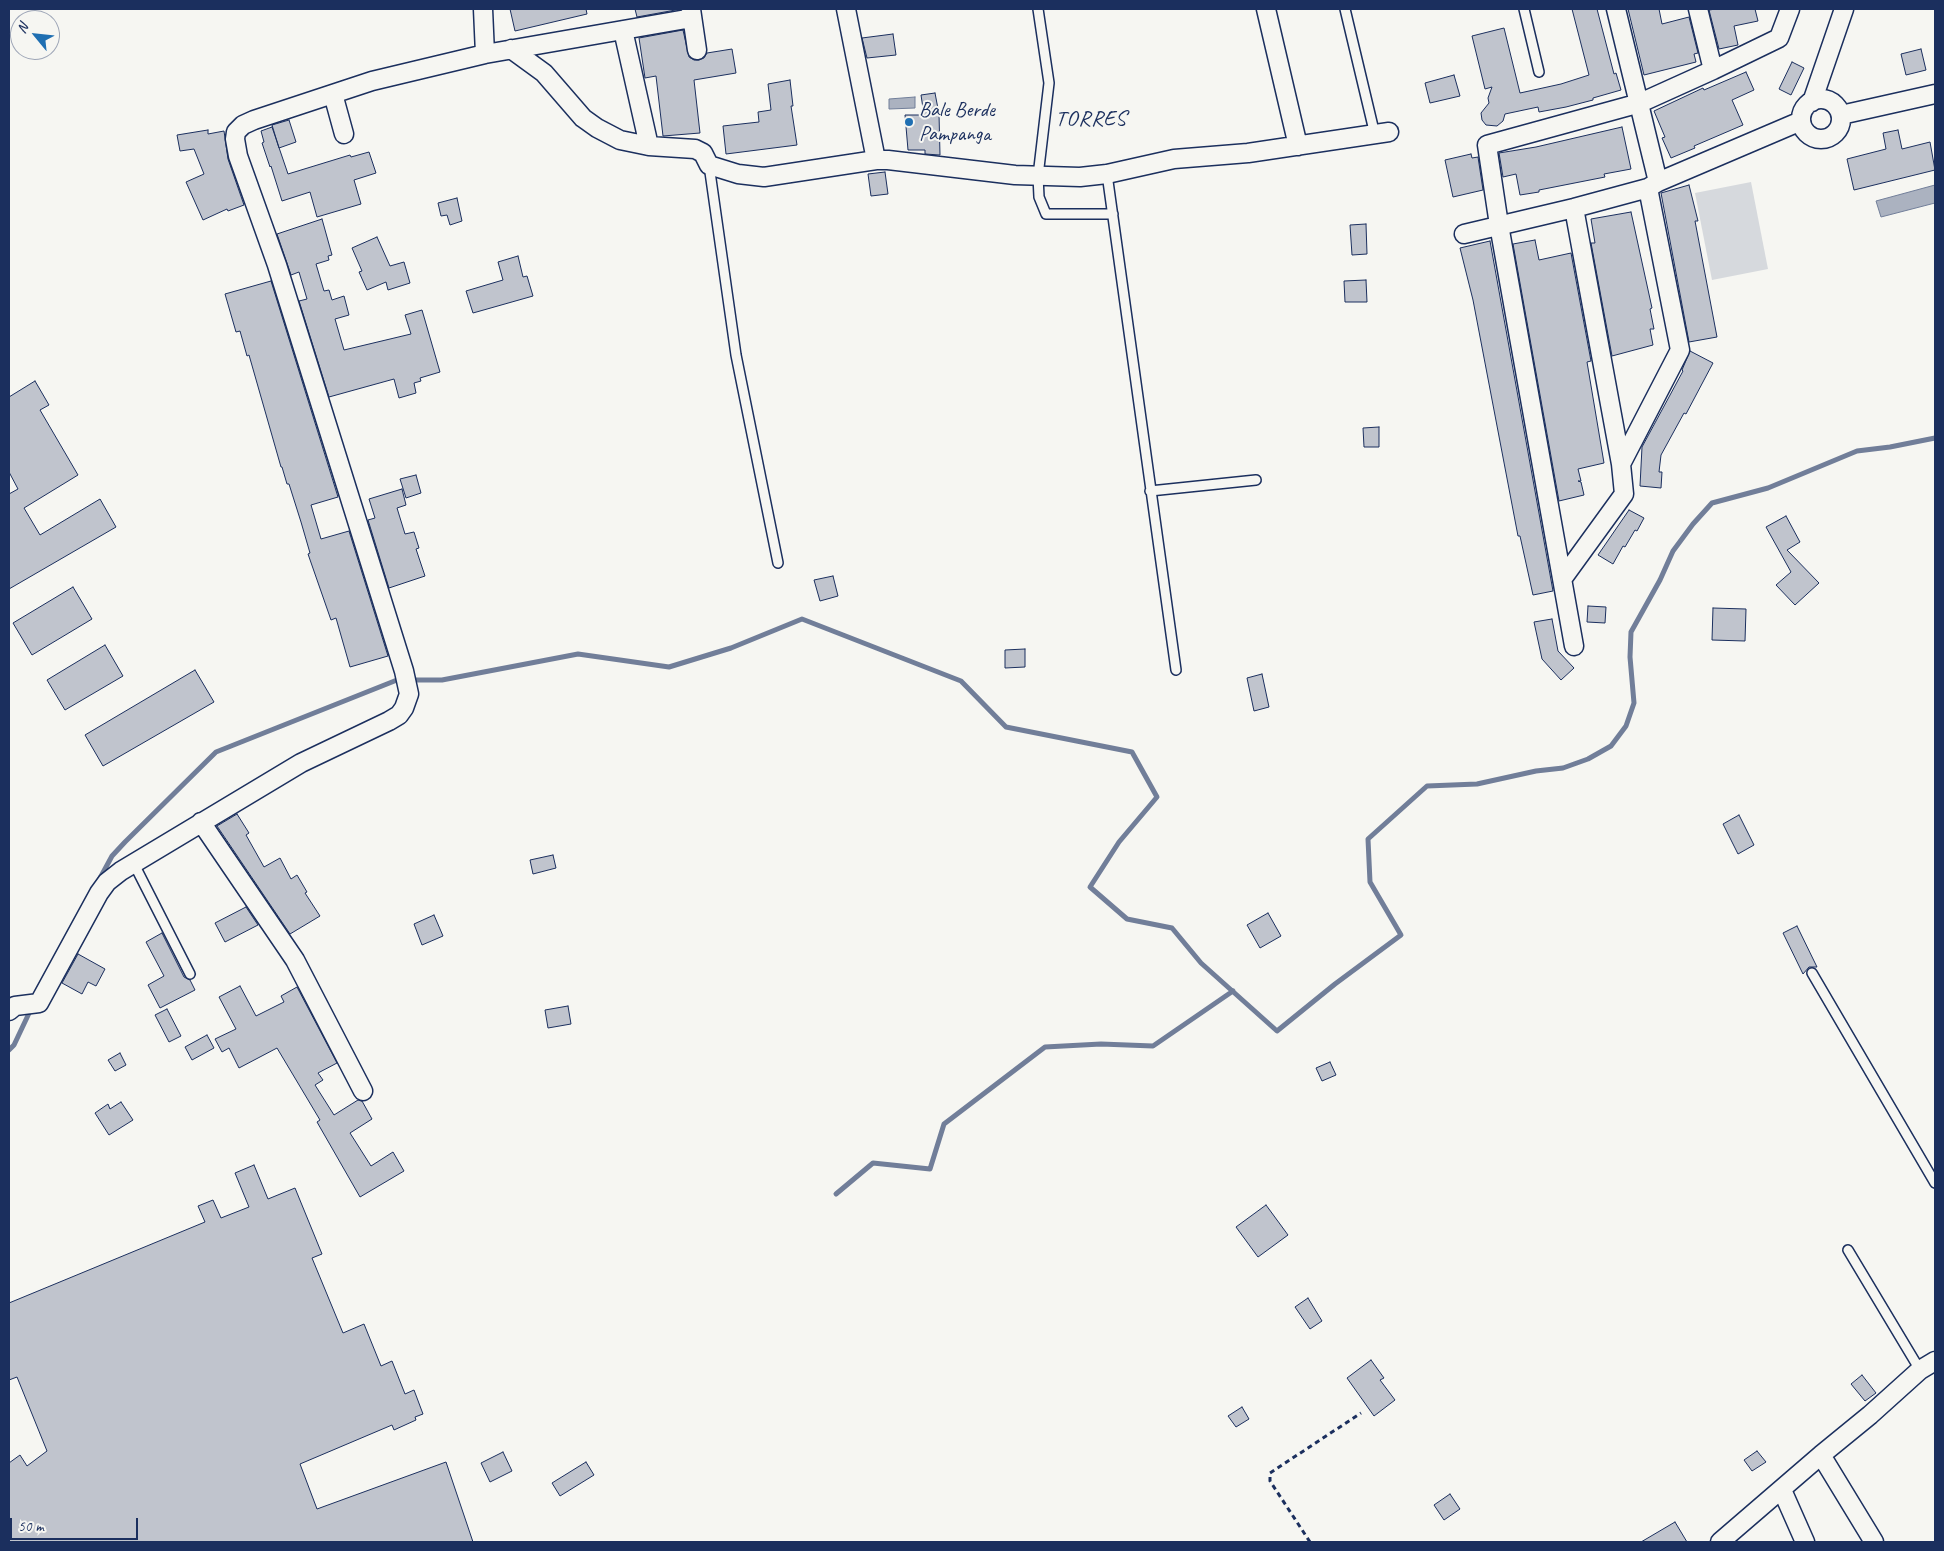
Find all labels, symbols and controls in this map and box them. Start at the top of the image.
north arrow [10,10,60,60]
text: N [13,20,32,36]
place label: Bale Berde Pampanga [919,97,995,147]
district label: TORRES [1055,106,1127,132]
marker: Bale Berde Pampanga [903,116,915,128]
scale bar [12,1508,140,1540]
text: 50 m [18,1517,44,1536]

